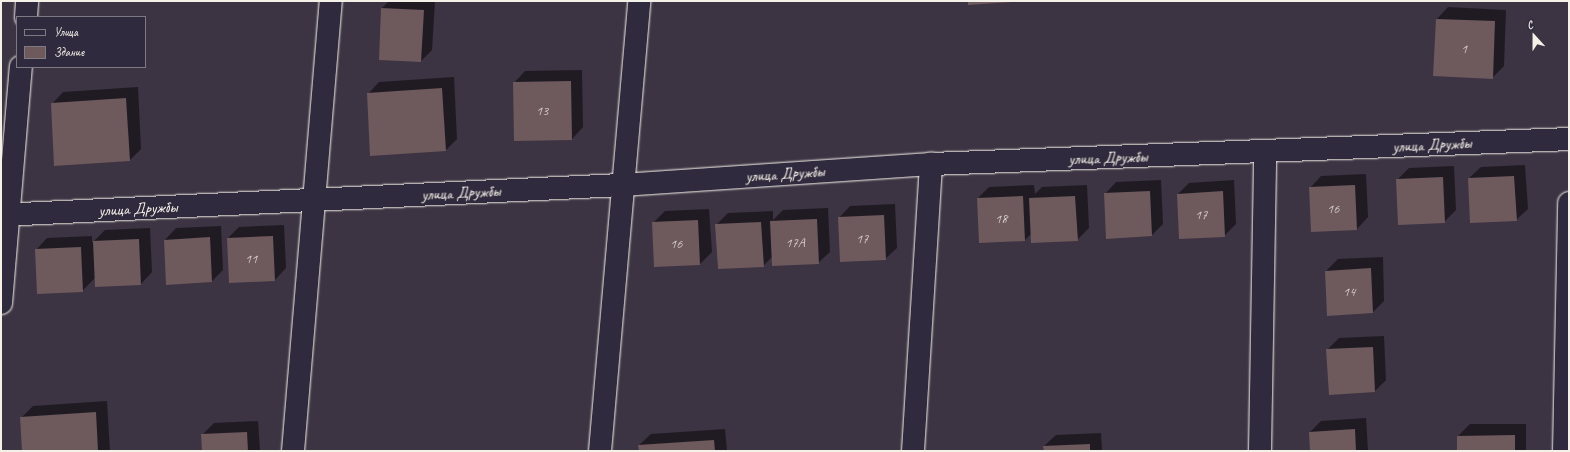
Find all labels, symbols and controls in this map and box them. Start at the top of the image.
legend [16,16,146,68]
north arrow [1514,16,1554,56]
text: С [1525,17,1535,32]
text: Улица [54,24,78,40]
house number: 1 [1461,41,1467,57]
text: Здание [54,44,84,60]
house number: 13 [536,103,548,119]
street label: улица Дружбы [1392,133,1472,157]
street label: улица Дружбы [1068,147,1148,169]
street label: улица Дружбы [745,162,825,186]
street label: улица Дружбы [421,181,501,205]
street label: улица Дружбы [98,197,178,221]
house number: 16 [1327,201,1339,217]
house number: 17 [1195,207,1207,223]
house number: 18 [995,211,1007,227]
house number: 17 [856,231,868,247]
house number: 17А [785,235,805,251]
house number: 16 [670,236,682,252]
house number: 11 [245,251,257,267]
house number: 14 [1343,284,1355,300]

